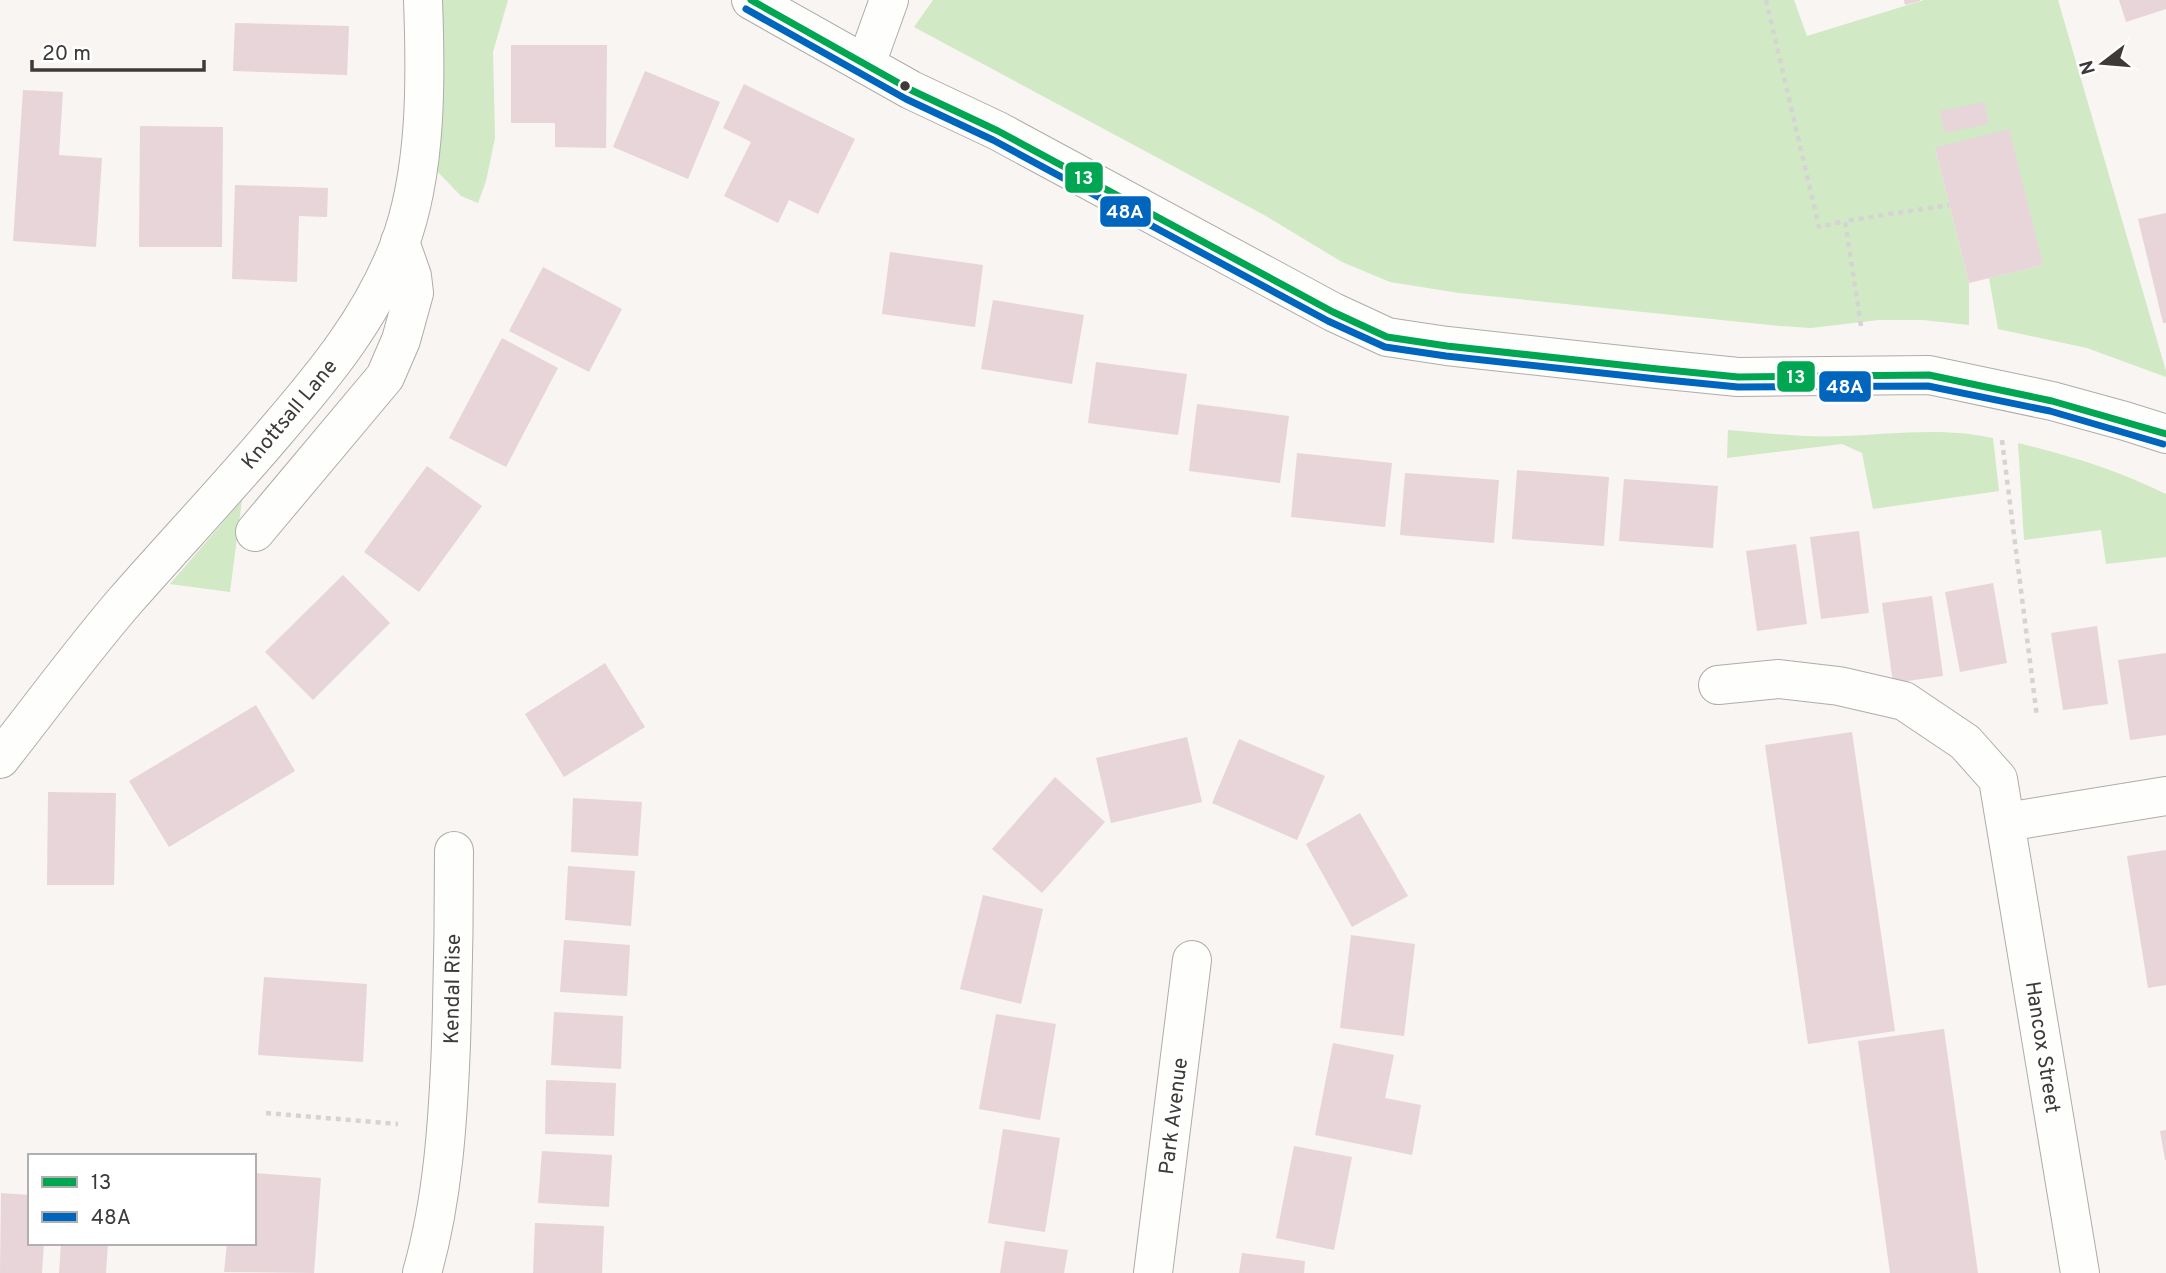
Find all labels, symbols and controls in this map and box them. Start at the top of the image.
scale bar [32,28,203,72]
north arrow [2068,28,2138,98]
text: 20 m [42,41,91,68]
text: N [2075,57,2102,77]
unlabelled marker [898,79,912,93]
line badge: 13 [1064,161,1104,194]
text: 13 [1075,167,1094,191]
line badge: 48A [1099,195,1152,228]
text: 48A [1106,201,1144,225]
street label: Knottsall Lane [236,354,344,476]
line badge: 13 [1776,360,1816,393]
text: 13 [1787,366,1806,390]
line badge: 48A [1818,370,1872,403]
text: 48A [1826,376,1864,400]
street label: Kendal Rise [439,934,468,1045]
street label: Hancox Street [2018,979,2065,1115]
street label: Park Avenue [1154,1056,1195,1176]
legend [28,1154,256,1245]
text: 13 [91,1170,111,1197]
text: 48A [91,1205,131,1232]

